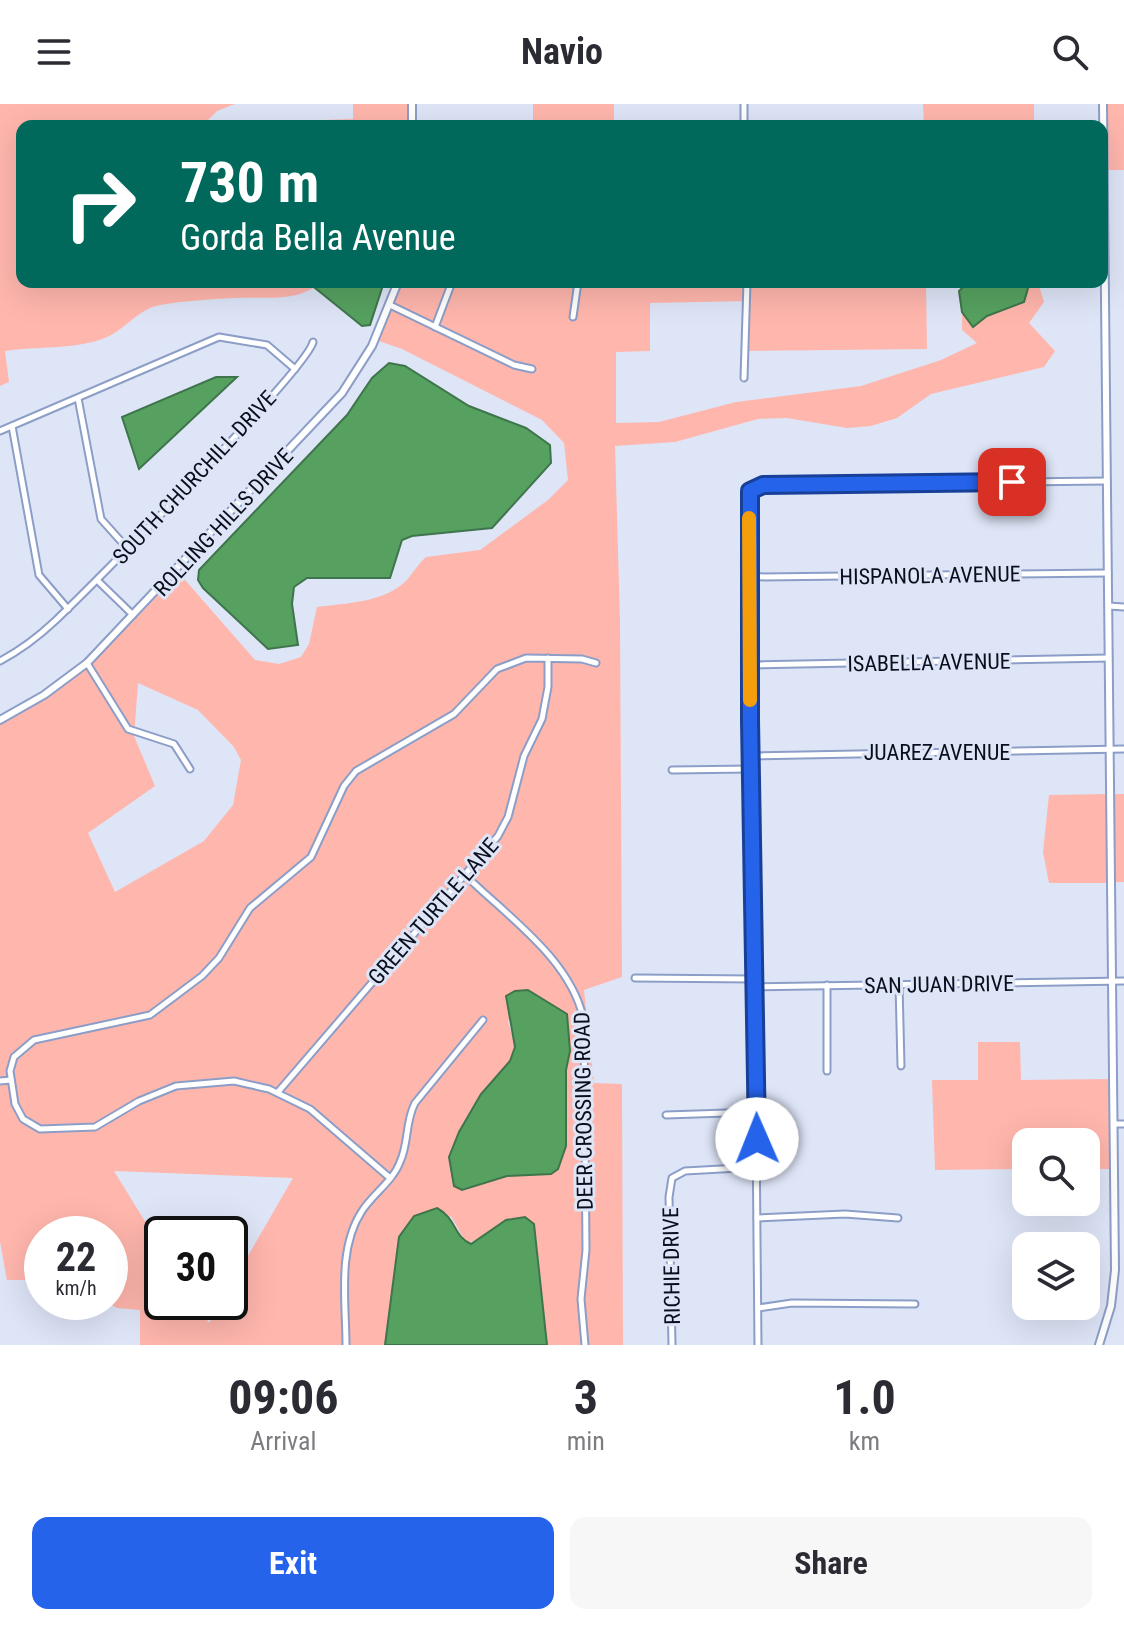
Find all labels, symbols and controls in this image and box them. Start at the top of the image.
icon: menu [32,30,76,74]
icon: search [1048,30,1092,74]
text: Navio [521,31,603,73]
text: 730 m [180,150,319,216]
icon: right [48,152,152,256]
text: Gorda Bella Avenue [180,217,456,259]
street label: SOUTH CHURCHILL DRIVE [108,385,281,569]
street label: ROLLING HILLS DRIVE [149,443,298,601]
pin [978,448,1046,516]
icon: arrive [990,460,1034,504]
street label: HISPANOLA AVENUE [839,561,1021,590]
street label: ISABELLA AVENUE [847,649,1011,676]
street label: JUAREZ AVENUE [864,740,1010,765]
street label: GREEN TURTLE LANE [363,833,504,989]
street label: SAN JUAN DRIVE [864,971,1014,998]
street label: DEER CROSSING ROAD [569,1012,598,1210]
position arrow [715,1097,799,1181]
map controls [1012,1128,1100,1320]
button: search [1012,1128,1100,1216]
street label: RICHIE DRIVE [658,1207,685,1325]
speed limit sign: 30 [144,1216,248,1320]
button: layers [1012,1232,1100,1320]
text: 22 [56,1234,96,1281]
text: km/h [55,1276,97,1300]
text: 09:06 [228,1369,338,1426]
text: 3 [574,1369,598,1426]
text: 1.0 [833,1369,896,1426]
text: Arrival [250,1426,316,1456]
text: min [567,1426,605,1456]
text: km [849,1426,880,1456]
button: Exit [32,1517,554,1609]
button: Share [570,1517,1092,1609]

